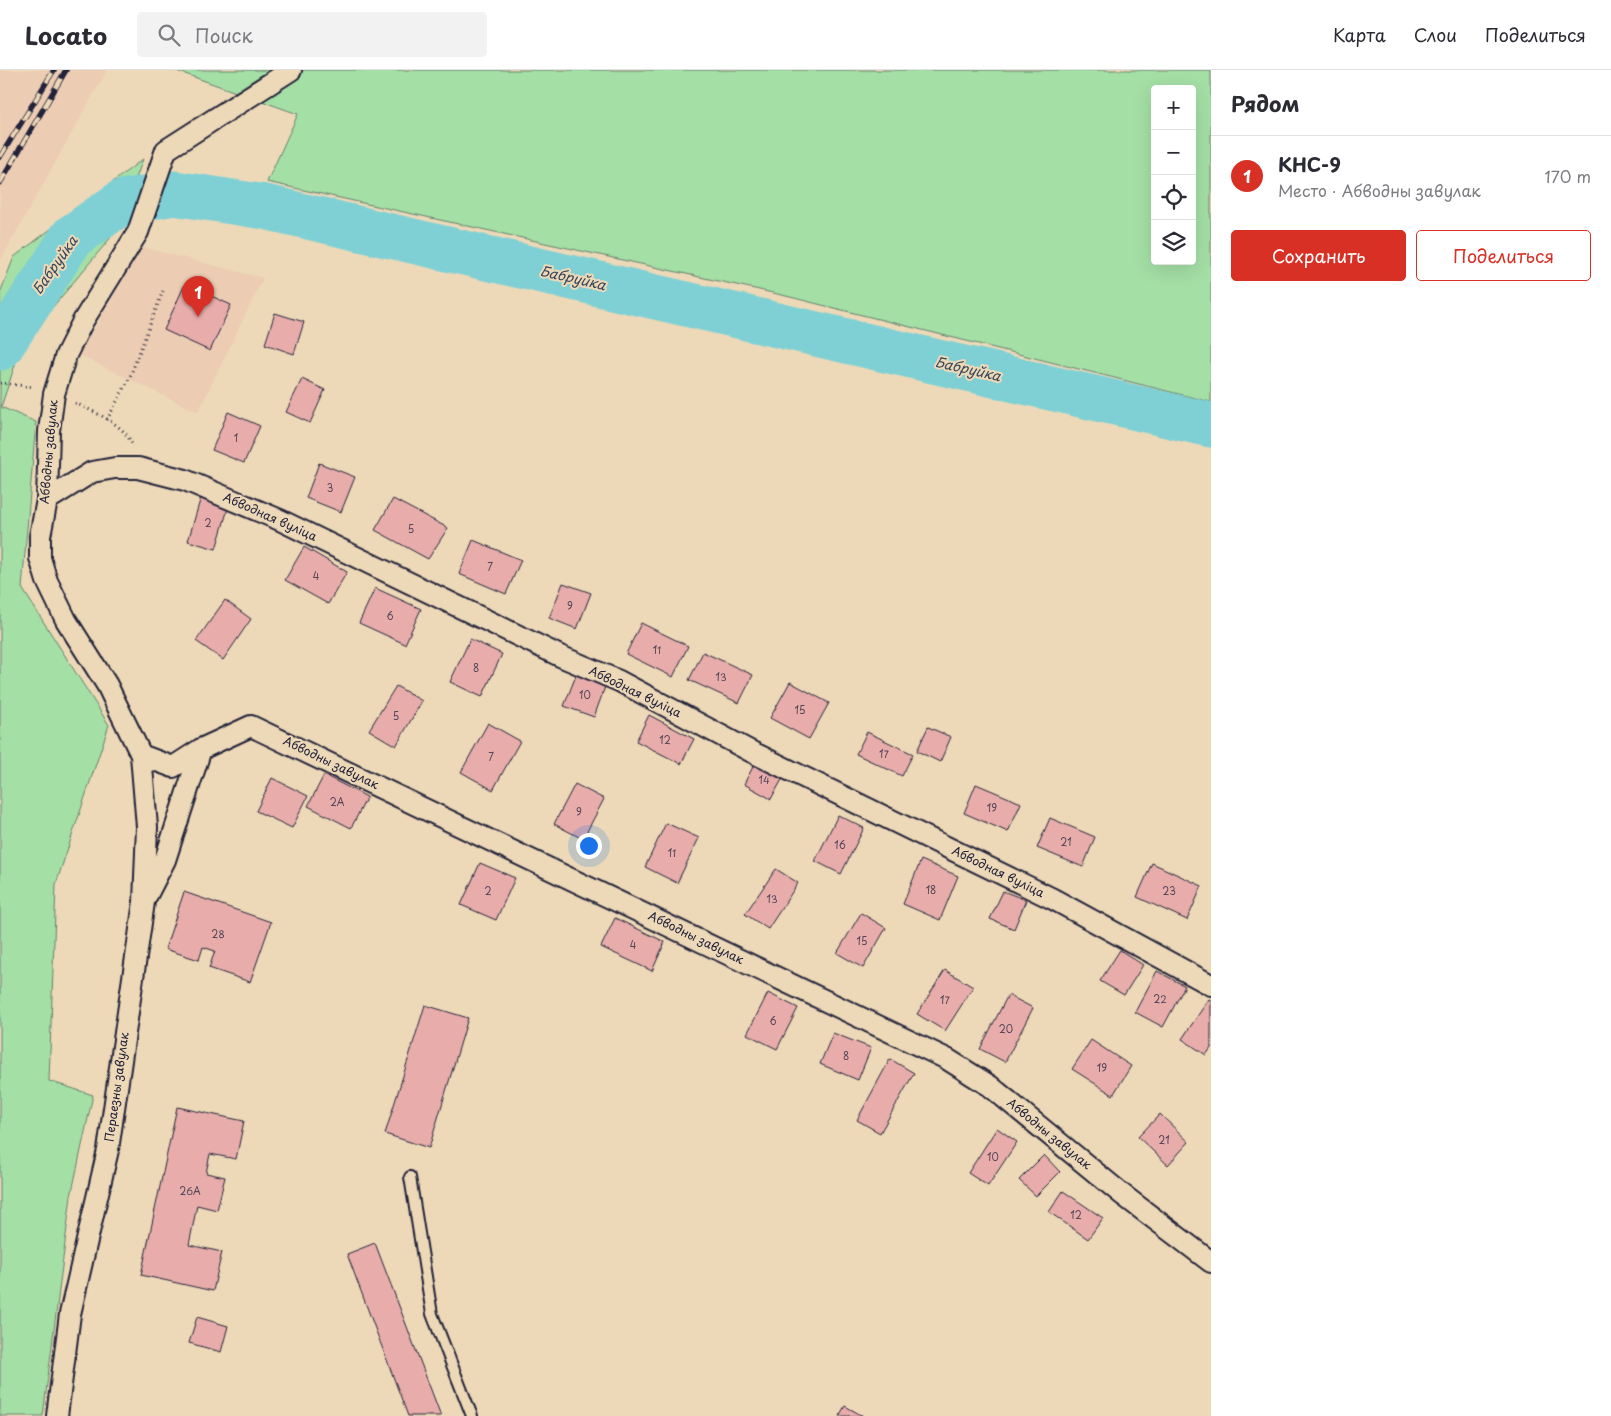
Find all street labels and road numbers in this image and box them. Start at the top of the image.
street label: Абводны завулак [34,398,62,505]
street label: Абводная вуліца [221,487,321,545]
street label: Абводная вуліца [586,661,685,722]
street label: Абводны завулак [281,731,383,793]
street label: Абводная вуліца [949,841,1048,902]
street label: Абводны завулак [646,906,748,968]
street label: Пераезны завулак [99,1030,133,1143]
street label: Абводны завулак [1003,1093,1097,1174]

